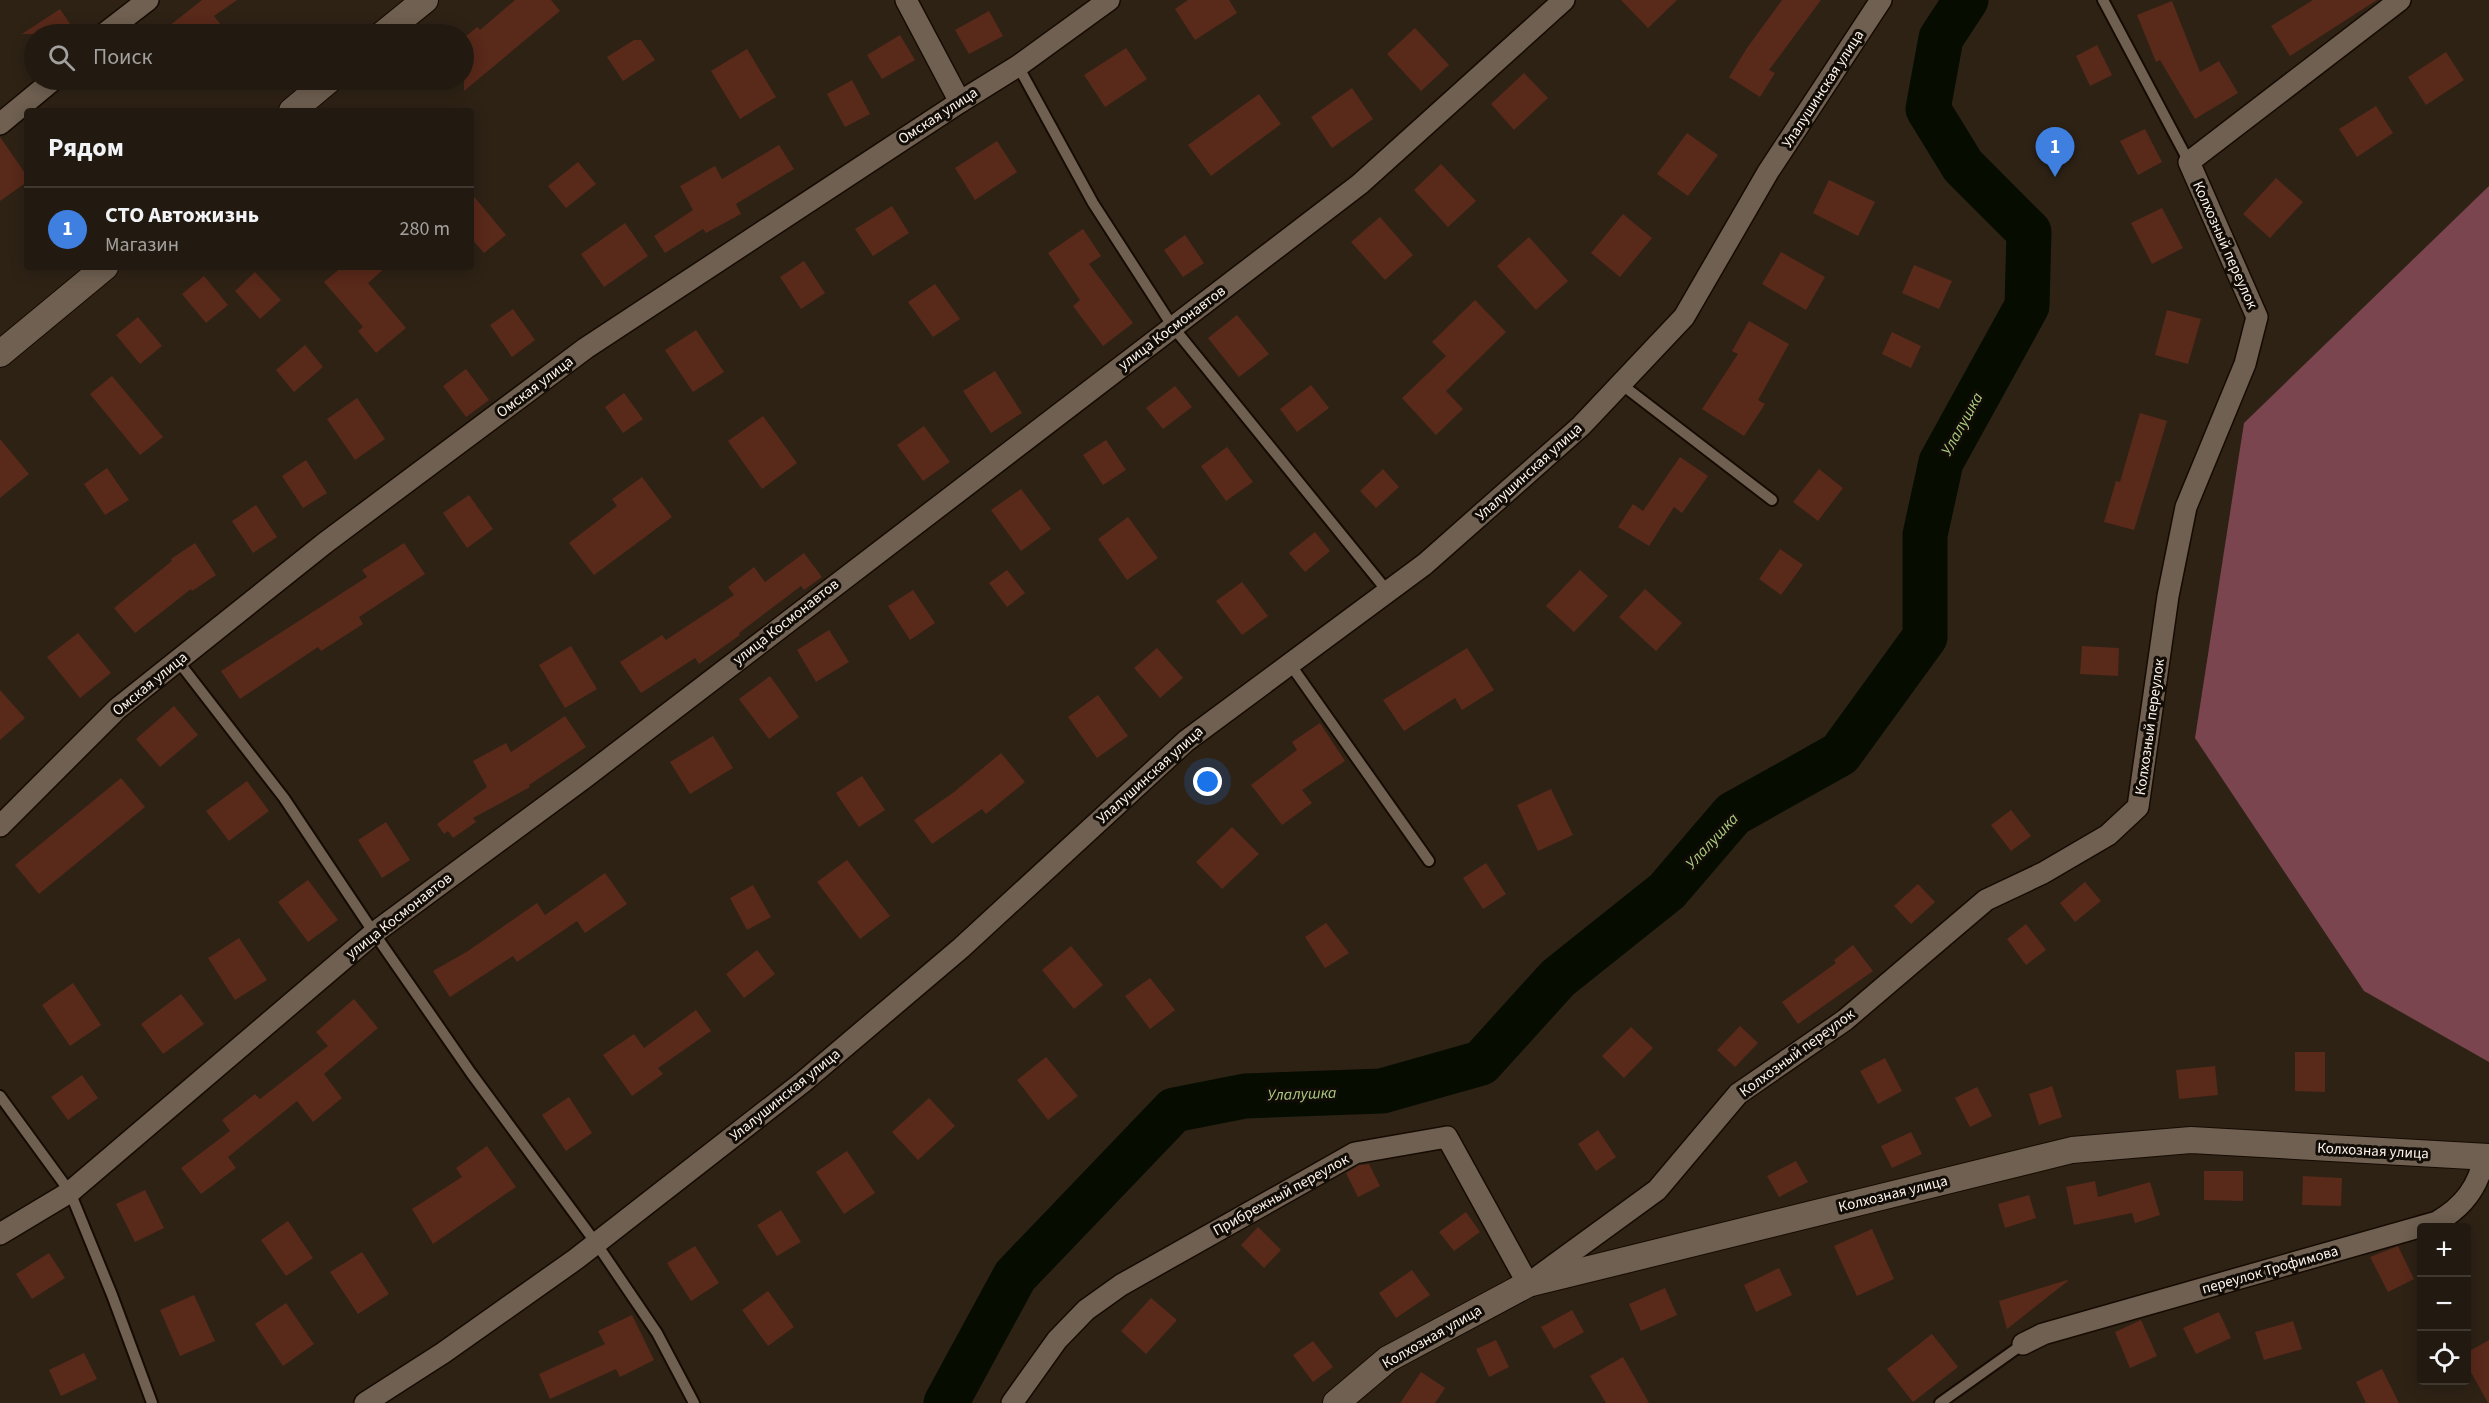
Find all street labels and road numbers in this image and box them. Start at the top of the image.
street label: Улалушинская улица [1777,26,1869,152]
street label: Омская улица [894,82,982,150]
street label: Колхозный переулок [2187,178,2263,313]
street label: улица Космонавтов [1114,281,1230,375]
street label: Омская улица [492,351,578,423]
street label: Улалушинская улица [1471,418,1587,526]
street label: улица Космонавтов [729,574,844,670]
street label: Омская улица [108,647,192,721]
street label: Колхозный переулок [2130,657,2170,797]
street label: Улалушинская улица [1092,721,1208,829]
street label: улица Космонавтов [342,868,457,964]
street label: Колхозный переулок [1735,1004,1859,1102]
street label: Улалушинская улица [725,1044,845,1146]
street label: Колхозная улица [2317,1138,2429,1164]
street label: Прибрежный переулок [1209,1149,1353,1241]
street label: Колхозная улица [1836,1170,1950,1218]
street label: переулок Трофимова [2199,1240,2341,1300]
street label: Колхозная улица [1378,1300,1486,1374]

